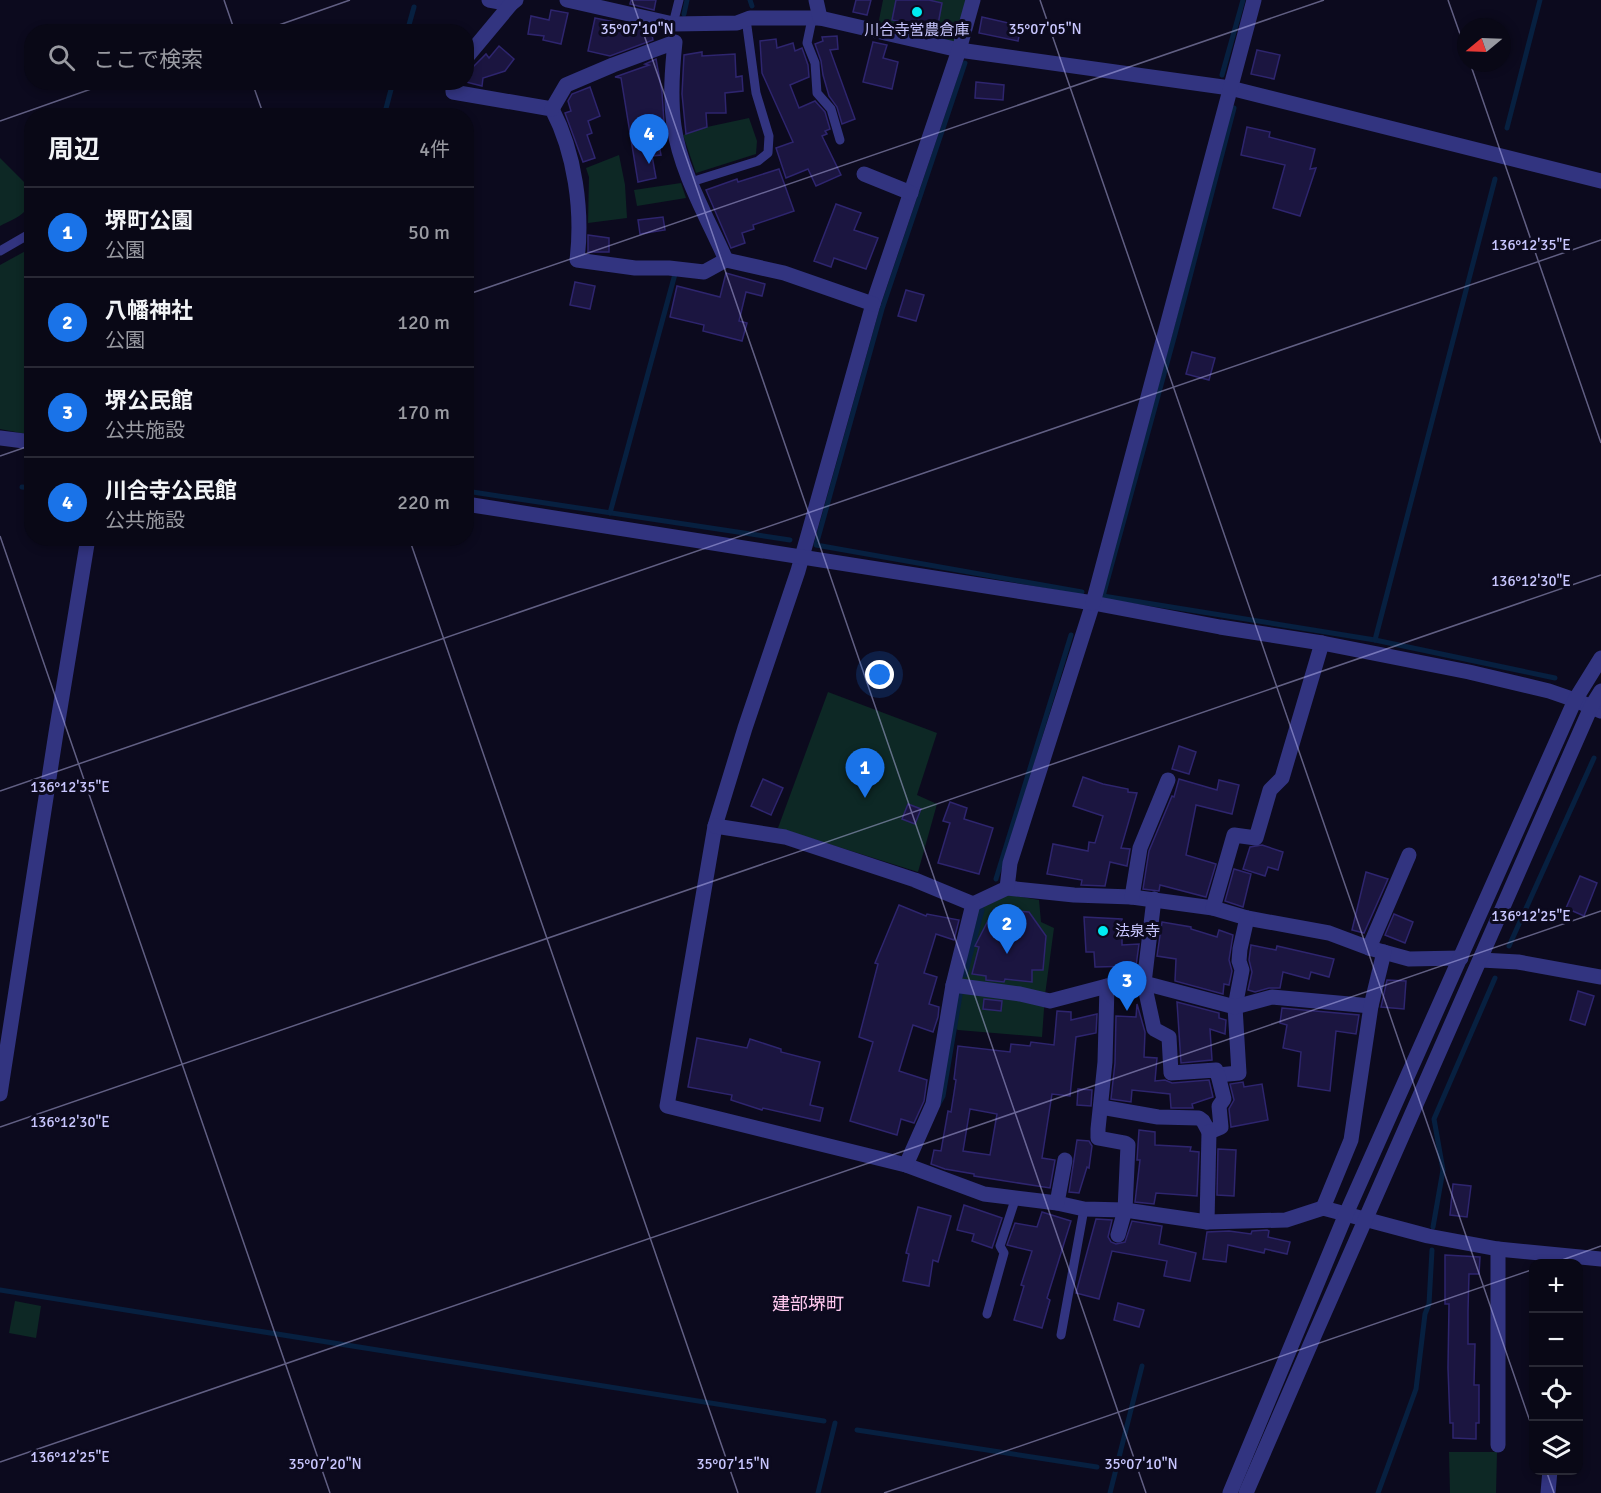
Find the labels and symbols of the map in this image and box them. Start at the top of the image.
marker: 川合寺営農倉庫 [910,5,924,19]
north arrow [1457,18,1511,72]
text: 35°07'10"N [600,20,674,38]
text: 35°07'05"N [1008,20,1082,38]
place label: 川合寺営農倉庫 [864,21,970,39]
pin: 4 [630,114,668,164]
text: 136°12'35"E [1491,236,1571,254]
text: 136°12'30"E [1491,572,1571,590]
your location [865,660,894,689]
pin: 1 [846,748,884,798]
text: 136°12'35"E [30,778,110,796]
pin: 2 [988,904,1026,954]
text: 136°12'25"E [1491,907,1571,925]
place label: 法泉寺 [1115,922,1160,940]
marker: 法泉寺 [1096,924,1110,938]
pin: 3 [1108,962,1146,1011]
text: 136°12'30"E [30,1113,110,1131]
district label: 建部堺町 [772,1293,844,1315]
text: 136°12'25"E [30,1448,110,1466]
text: 35°07'20"N [288,1455,362,1473]
text: 35°07'15"N [696,1455,770,1473]
text: 35°07'10"N [1104,1455,1178,1473]

